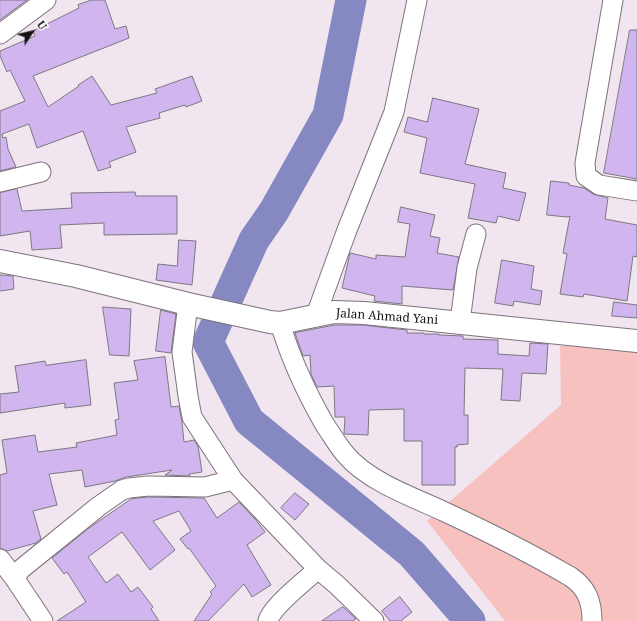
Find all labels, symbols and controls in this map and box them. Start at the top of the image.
north arrow [12,12,52,52]
text: U [34,17,51,32]
street label: Jalan Ahmad Yani [336,306,438,328]

